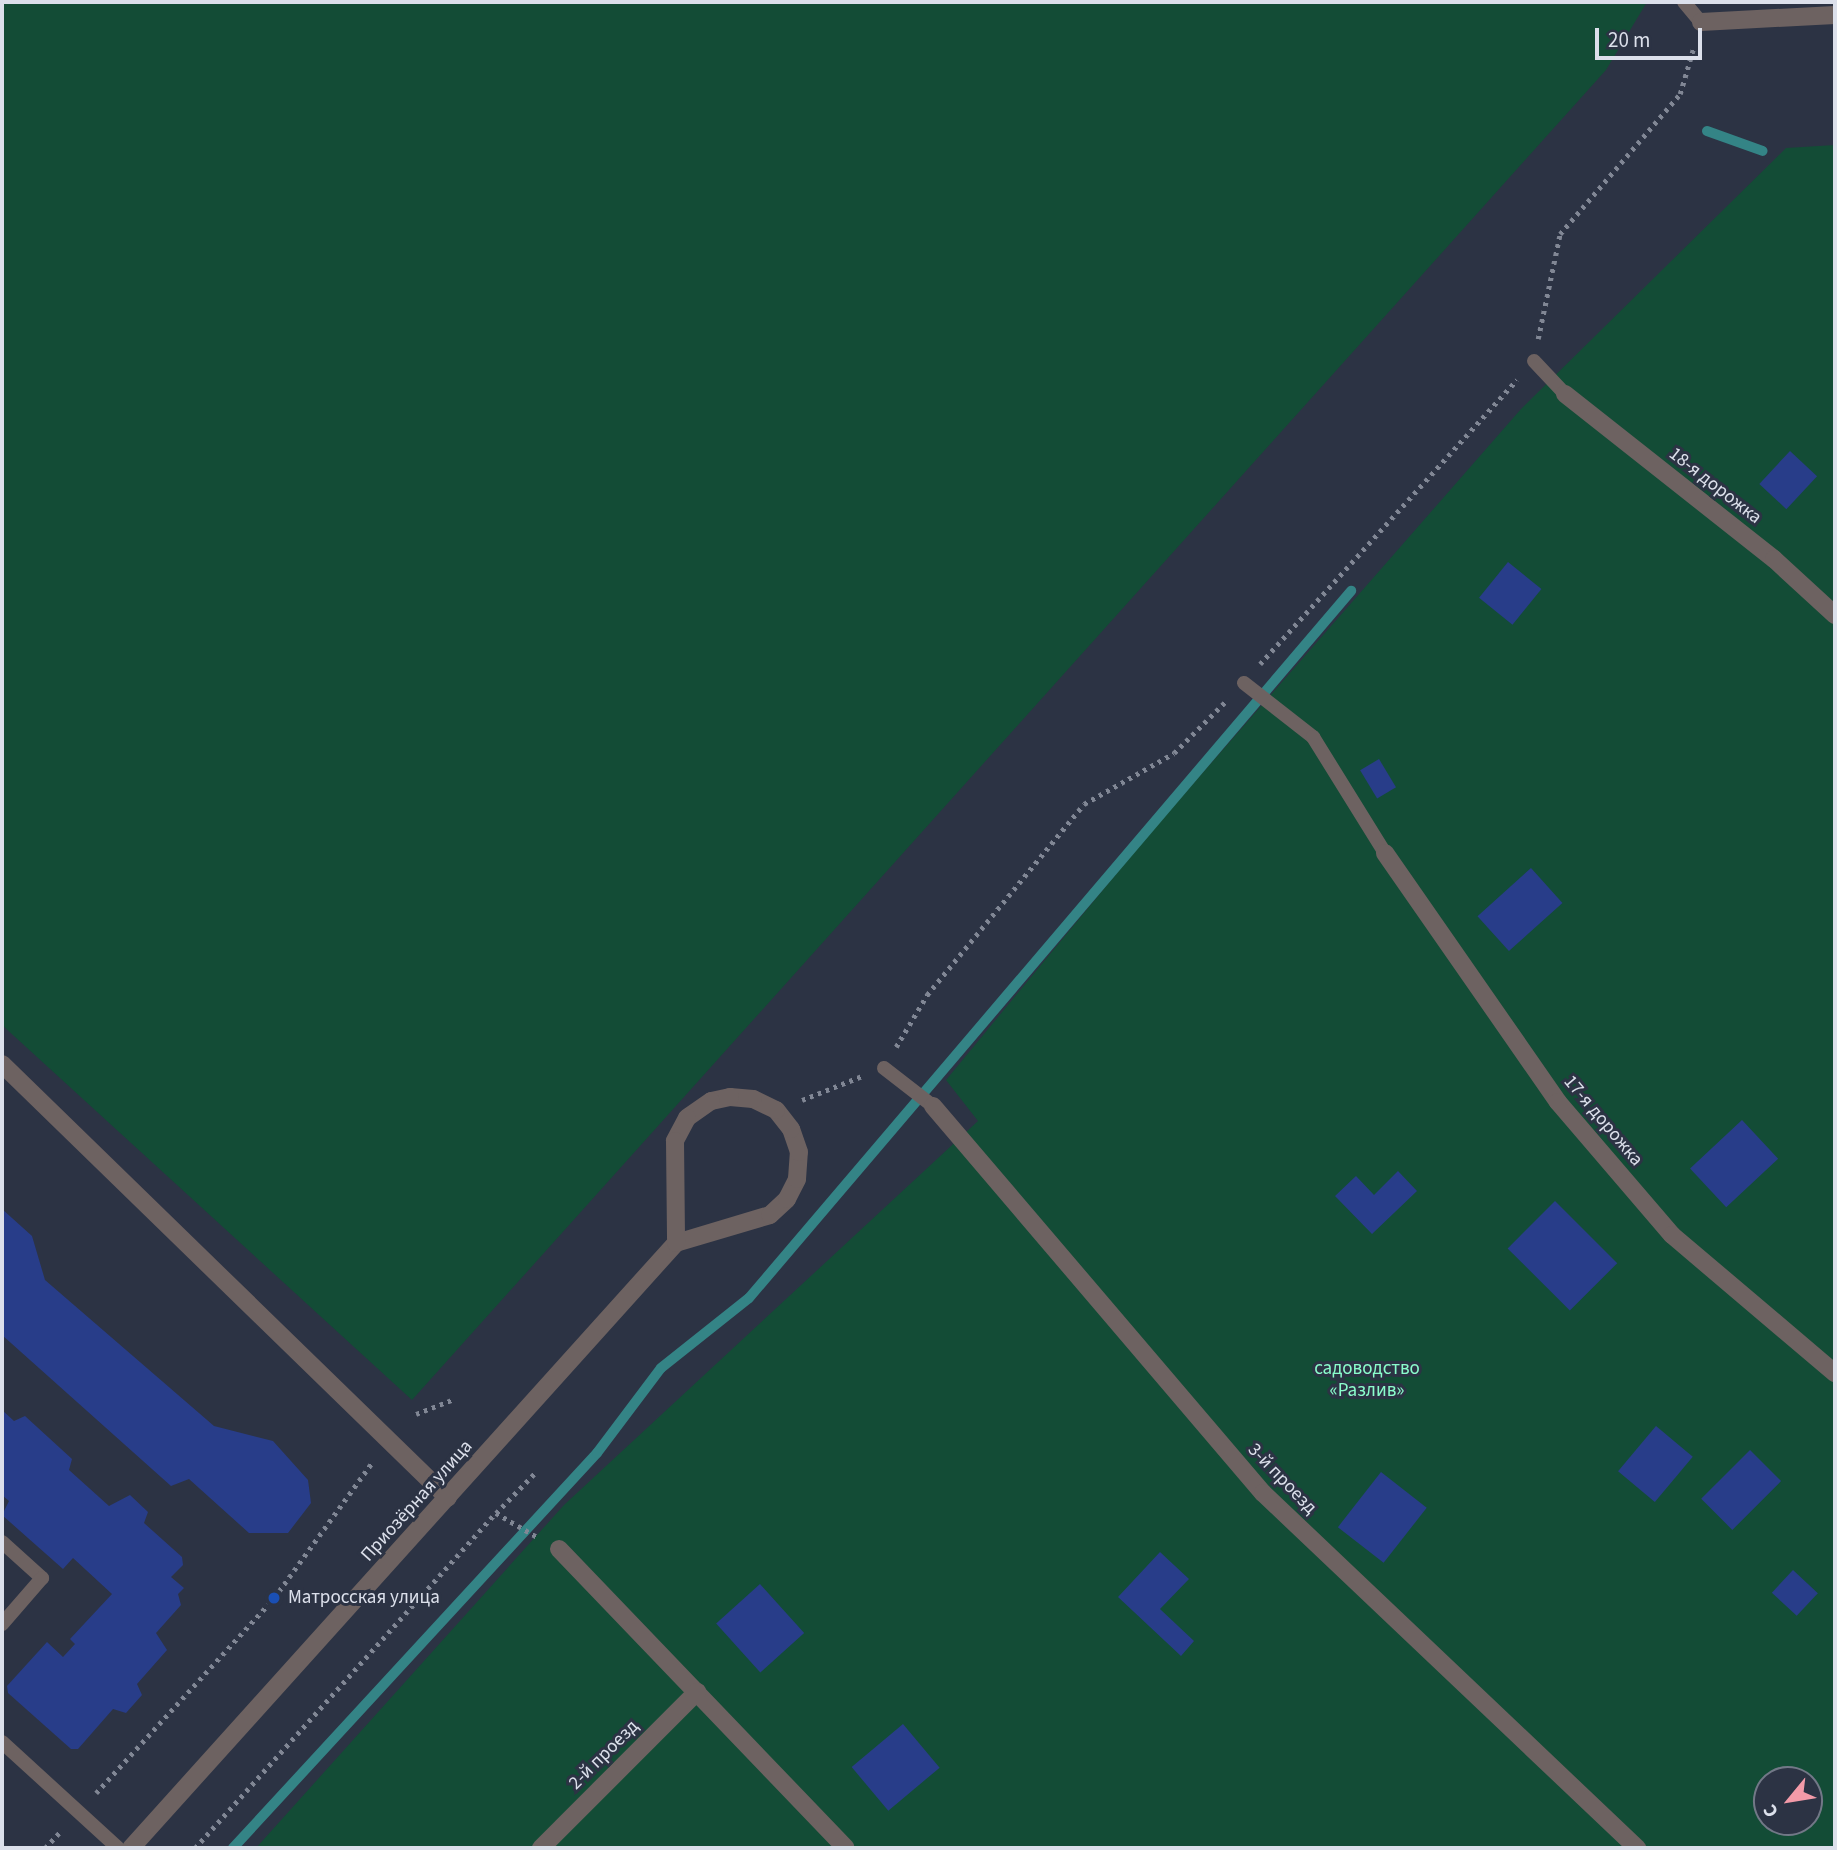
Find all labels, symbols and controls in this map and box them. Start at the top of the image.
scale bar [1599,14,1706,58]
text: 20 m [1608,25,1650,55]
street label: 18-я дорожка [1664,443,1766,529]
street label: 17-я дорожка [1558,1071,1648,1171]
park label: садоводство «Разлив» [1314,1358,1420,1402]
street label: Приозёрная улица [356,1435,478,1567]
street label: 3-й проезд [1243,1439,1321,1519]
place label: Матросская улица [288,1587,440,1609]
marker: Матросская улица [266,1590,282,1606]
street label: 2-й проезд [564,1715,644,1795]
north arrow [1753,1766,1823,1836]
text: С [1757,1799,1786,1822]

